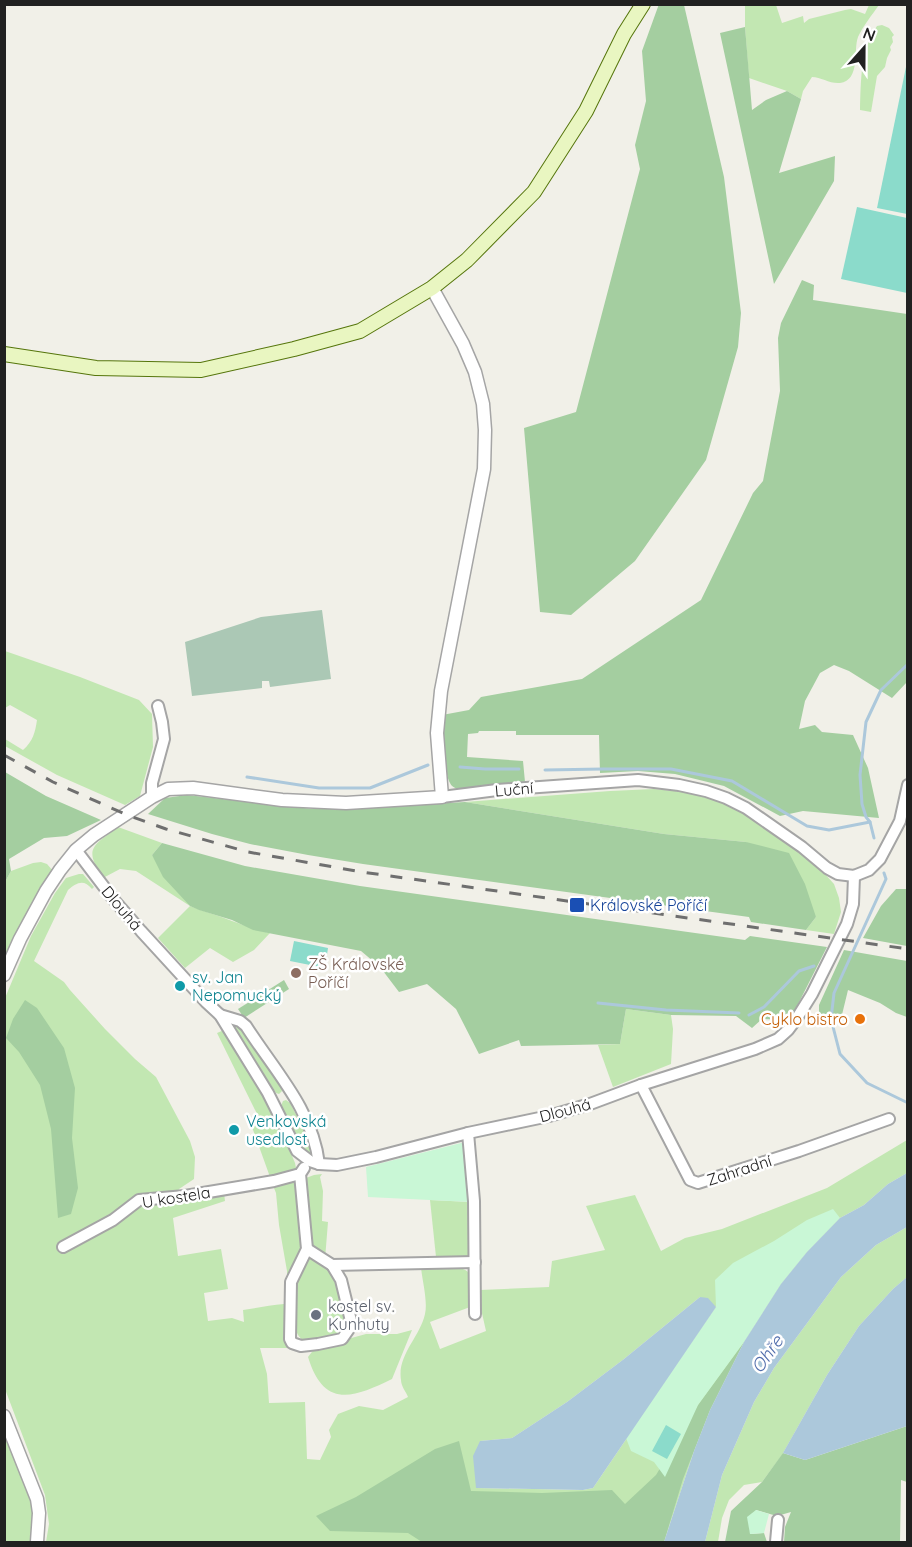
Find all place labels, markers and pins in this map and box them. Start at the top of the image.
place label: Královské Poříčí [590,895,708,915]
marker: Královské Poříčí [568,896,586,914]
place label: ZŠ Královské Poříčí [308,954,404,992]
marker: ZŠ Královské Poříčí [289,966,303,980]
place label: sv. Jan Nepomucký [192,967,282,1005]
marker: sv. Jan Nepomucký [173,979,187,993]
place label: Cyklo bistro [761,1009,848,1029]
marker: Cyklo bistro [853,1012,867,1026]
place label: Venkovská usedlost [246,1111,326,1149]
marker: Venkovská usedlost [227,1123,241,1137]
place label: kostel sv. Kunhuty [328,1296,395,1334]
marker: kostel sv. Kunhuty [309,1308,323,1322]

